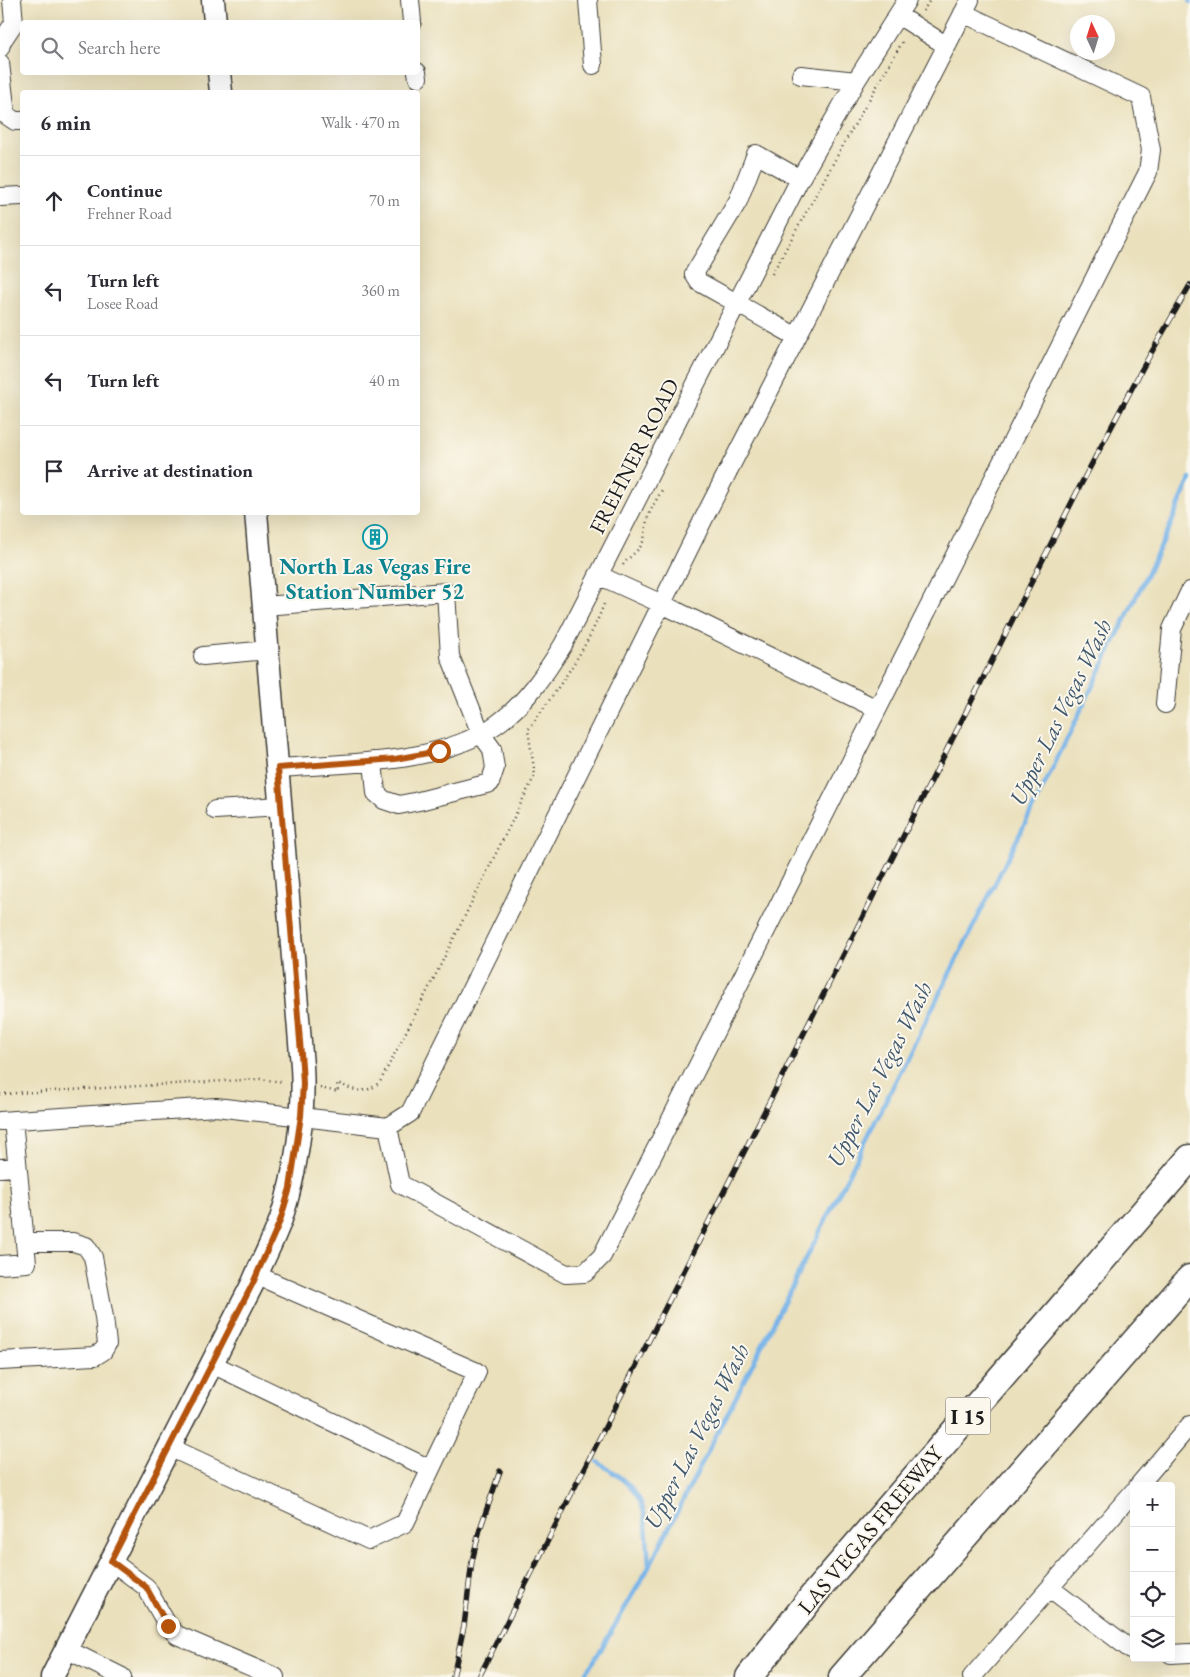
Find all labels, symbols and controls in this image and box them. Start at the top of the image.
north arrow [1070,15,1115,60]
search box [20,20,420,75]
icon: search [38,34,66,62]
text: Search here [78,35,160,60]
text: 6 min [40,109,91,136]
text: Walk · 470 m [321,112,400,133]
text: Continue [87,178,162,203]
icon: ahead [40,187,68,215]
text: 70 m [369,190,400,211]
text: Frehner Road [87,203,172,224]
text: Turn left [87,268,159,293]
icon: left [40,277,68,305]
text: 360 m [361,280,400,301]
text: Losee Road [87,293,158,314]
icon: left [40,367,68,395]
text: Turn left [87,368,159,393]
text: 40 m [369,370,400,391]
street label: FREHNER ROAD [582,373,686,539]
icon: arrive [40,457,68,485]
text: Arrive at destination [87,458,253,483]
building icon: North Las Vegas Fire Station Number 52 [362,524,388,550]
place label: North Las Vegas Fire Station Number 52 [279,552,471,606]
water label: Upper Las Vegas Wash [1001,613,1119,810]
route start [428,740,451,763]
water label: Upper Las Vegas Wash [819,976,939,1172]
water label: Upper Las Vegas Wash [636,1338,756,1534]
road number: I 15 [946,1398,990,1434]
street label: LAS VEGAS FREEWAY [791,1439,950,1620]
map controls [1130,1482,1175,1662]
button: + [1130,1482,1175,1527]
button: − [1130,1527,1175,1572]
button: locate [1130,1572,1175,1617]
route end [157,1615,180,1638]
button: layers [1130,1617,1175,1662]

